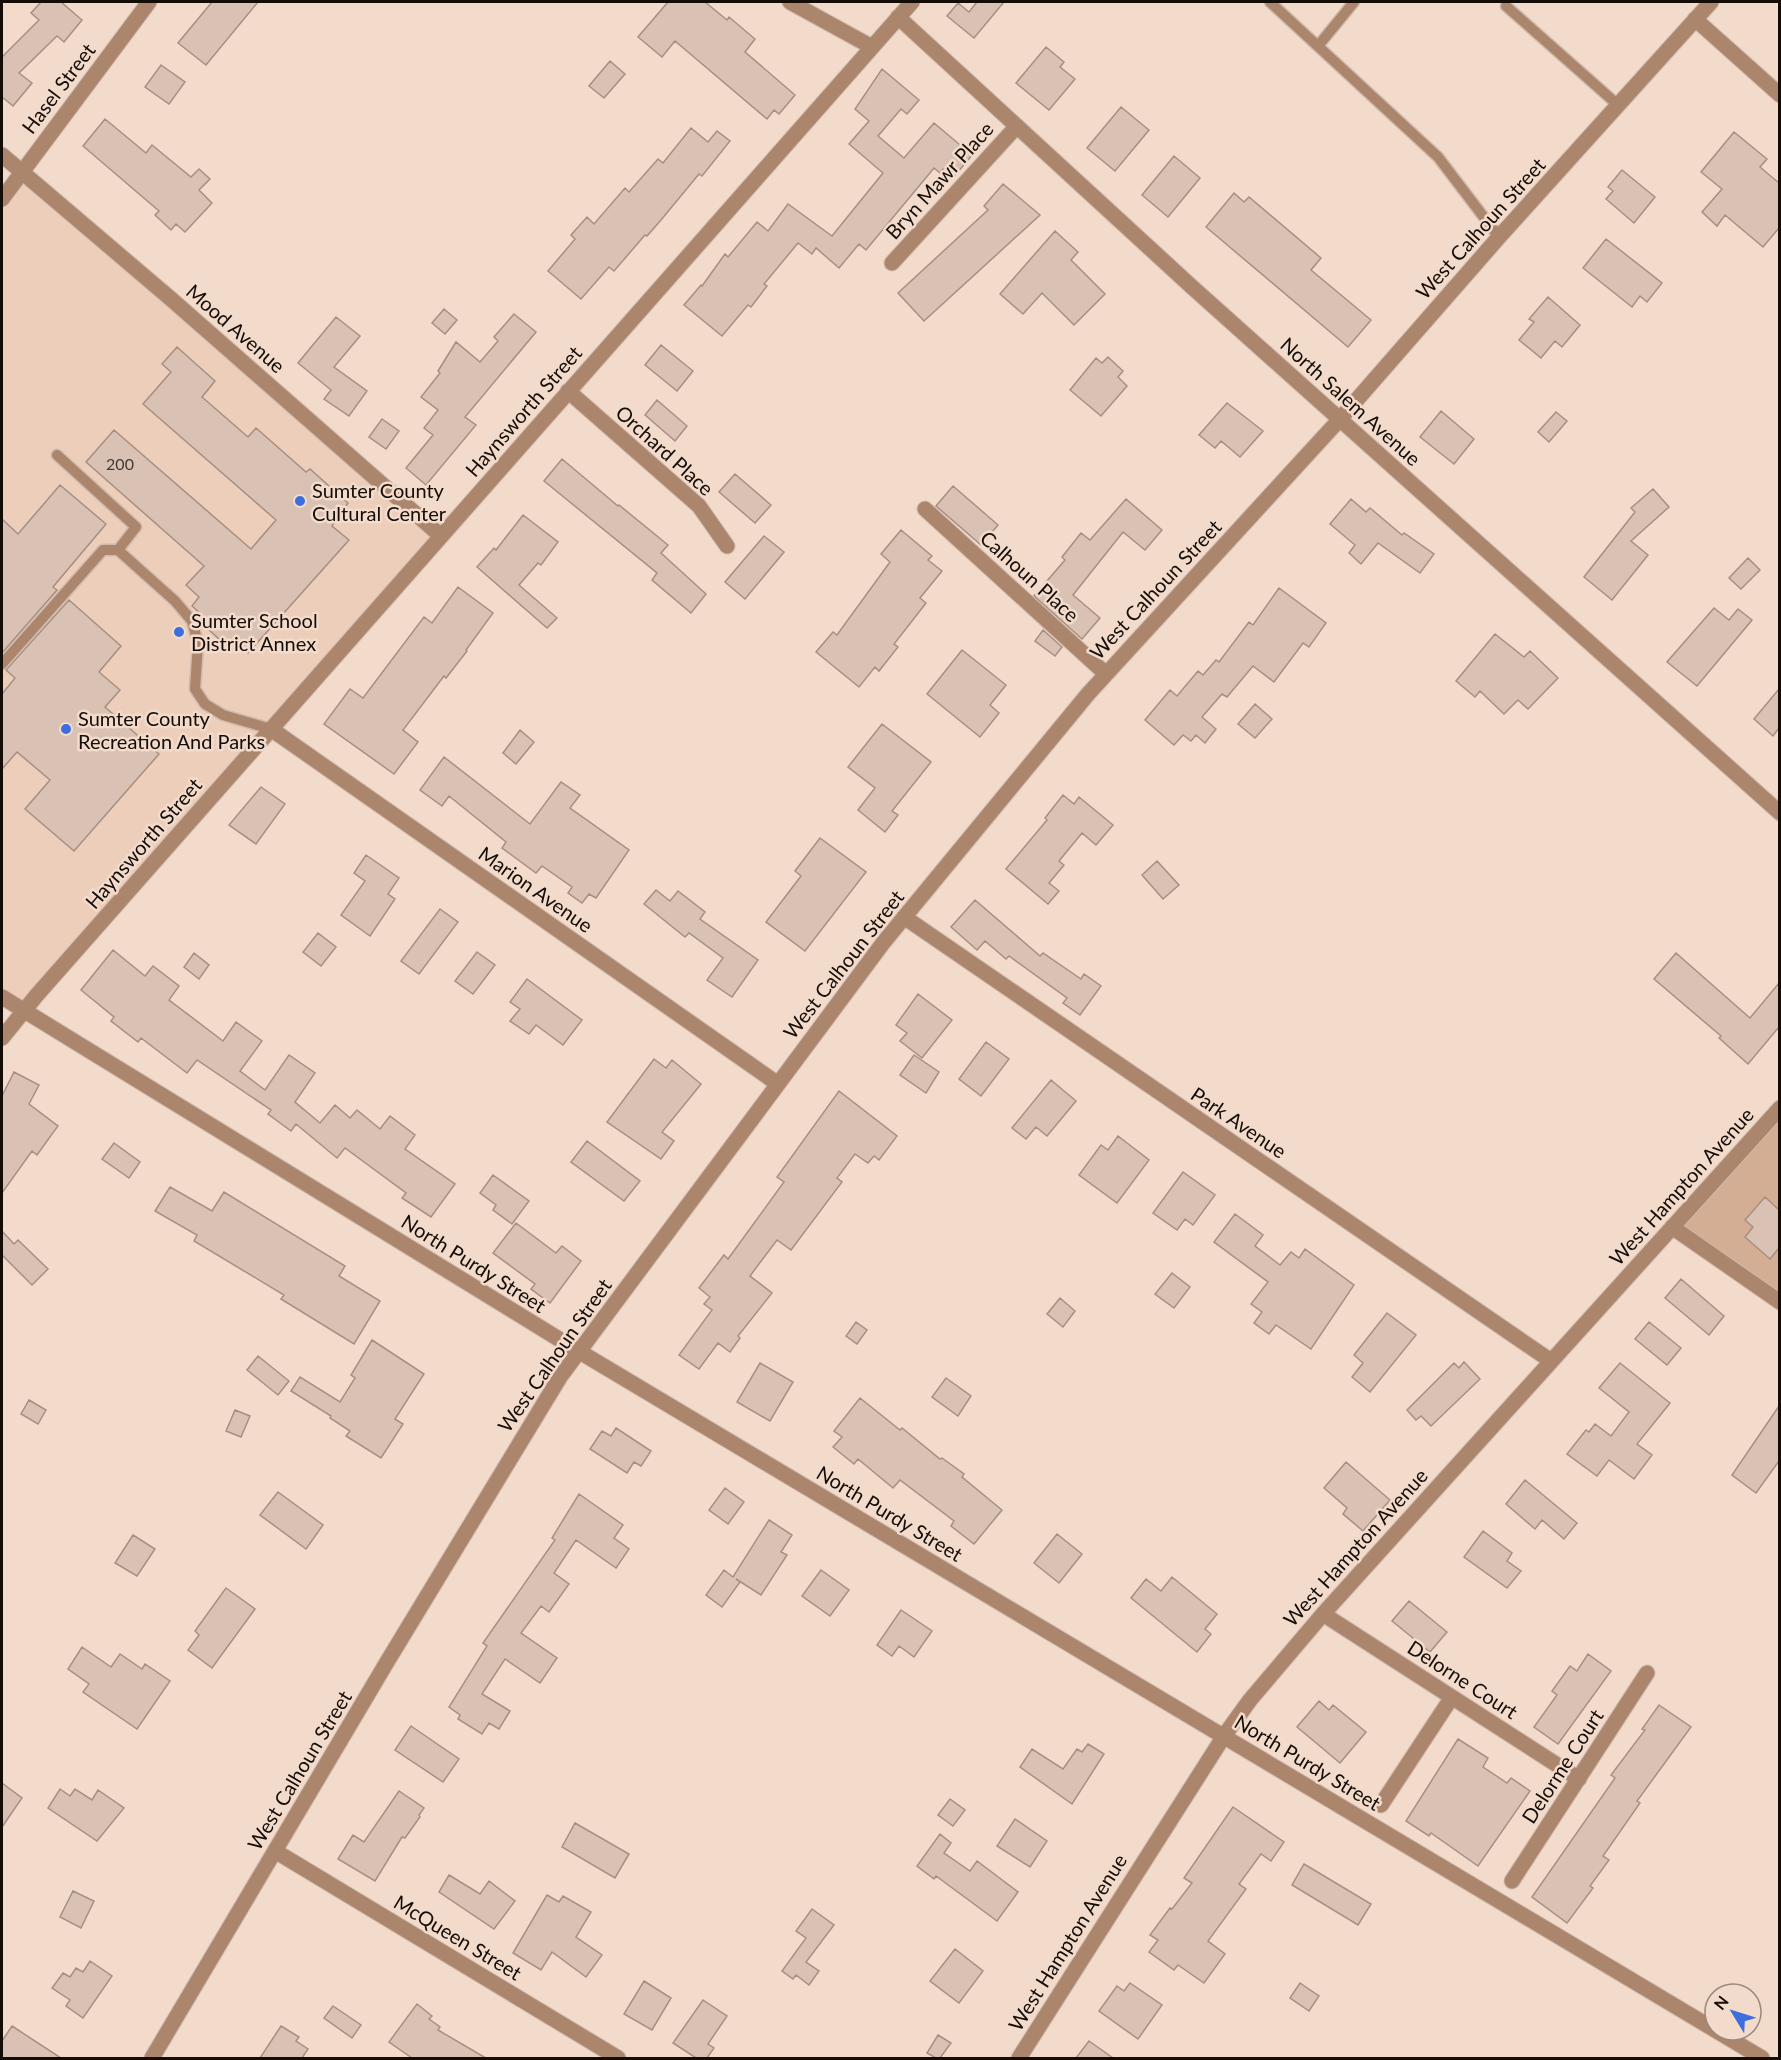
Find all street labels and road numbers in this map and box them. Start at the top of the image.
street label: Hasel Street [16,38,100,138]
street label: Bryn Mawr Place [880,117,998,243]
street label: West Calhoun Street [1410,152,1550,304]
street label: Mood Avenue [182,279,290,377]
street label: North Salem Avenue [1276,332,1426,470]
street label: Haynsworth Street [460,341,586,481]
street label: Orchard Place [611,400,719,500]
street label: West Calhoun Street [1084,514,1226,664]
street label: Calhoun Place [976,525,1084,627]
street label: Haynsworth Street [80,773,206,913]
street label: Marion Avenue [474,841,598,937]
street label: West Calhoun Street [778,885,908,1043]
street label: Park Avenue [1187,1081,1291,1163]
street label: West Hampton Avenue [1604,1102,1758,1270]
street label: North Purdy Street [397,1209,551,1317]
street label: West Calhoun Street [492,1274,616,1436]
street label: North Purdy Street [813,1460,967,1566]
street label: West Hampton Avenue [1278,1463,1432,1631]
street label: Delorne Court [1404,1635,1522,1723]
street label: West Calhoun Street [242,1686,356,1854]
street label: Delorme Court [1516,1704,1608,1828]
street label: North Purdy Street [1231,1709,1385,1815]
street label: West Hampton Avenue [1003,1849,1131,2035]
street label: McQueen Street [390,1889,526,1985]

